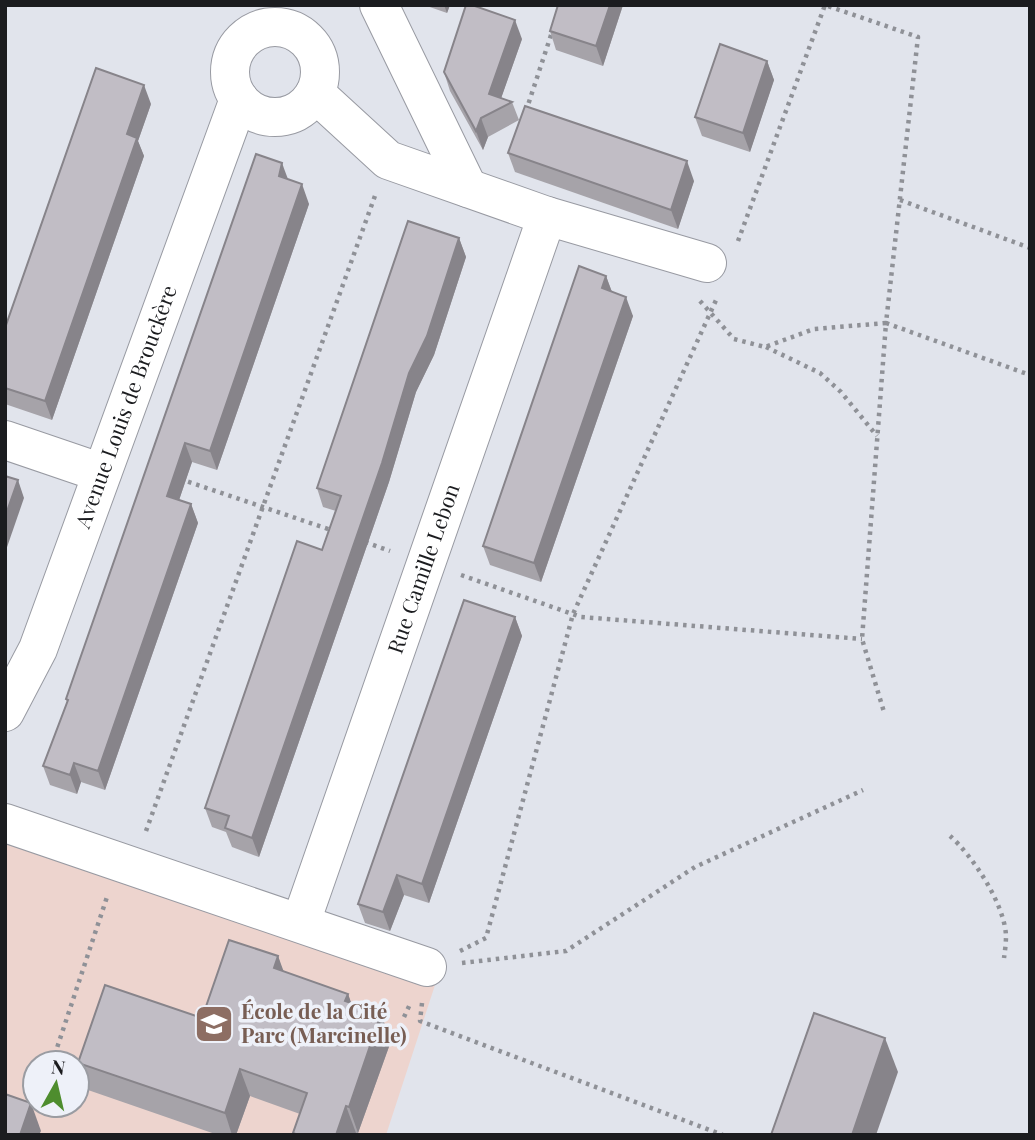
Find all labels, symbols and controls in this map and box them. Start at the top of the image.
street label: Avenue Louis de Brouckère [67,281,182,532]
street label: Rue Camille Lebon [380,479,465,657]
place label: École de la Cité Parc (Marcinelle) [241,996,407,1048]
school or university icon: École de la Cité Parc (Marcinelle) [193,1003,235,1045]
north arrow [21,1049,91,1119]
text: N [50,1052,67,1080]

